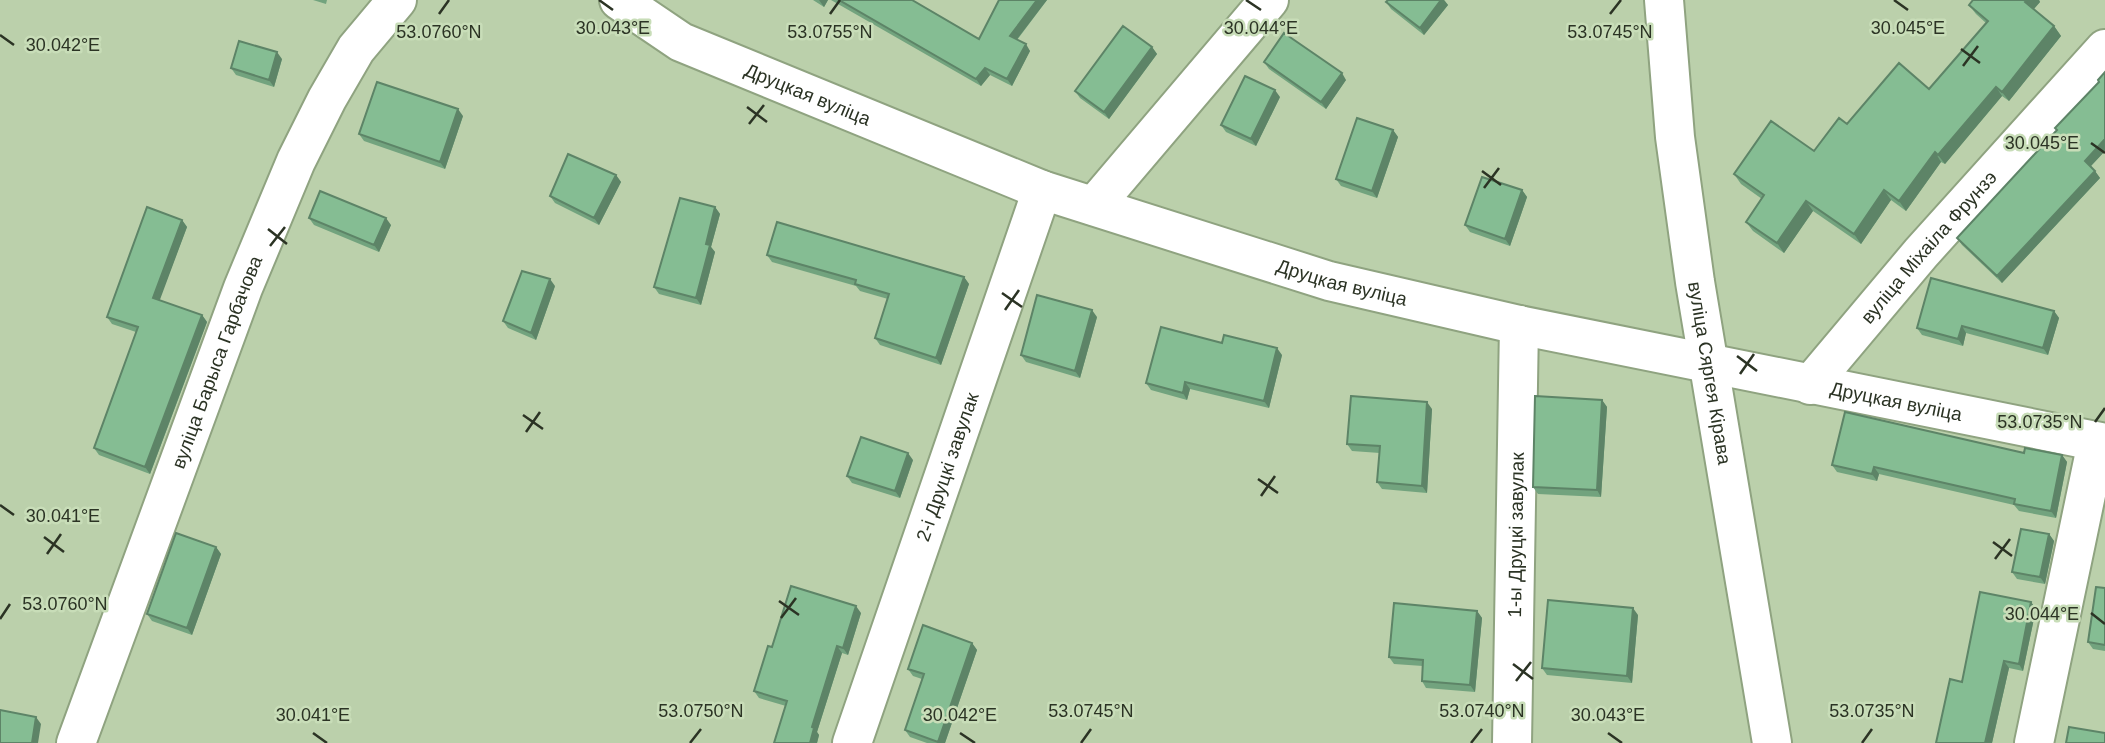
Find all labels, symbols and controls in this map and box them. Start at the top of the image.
text: 30.043°E [576,18,650,38]
text: 30.044°E [1224,18,1298,38]
text: 30.045°E [1871,18,1945,38]
text: 53.0760°N [396,22,482,42]
text: 53.0755°N [787,22,873,42]
text: 53.0745°N [1567,22,1653,42]
text: 30.042°E [26,35,100,55]
street label: Друцкая вуліца [742,59,874,130]
text: 30.045°E [2005,133,2079,153]
street label: вуліца Міхаіла Фрунзэ [1857,167,2001,327]
street label: вуліца Барыса Гарбачова [168,252,266,471]
street label: Друцкая вуліца [1274,255,1410,310]
street label: вуліца Сяргея Кірава [1684,280,1735,466]
street label: Друцкая вуліца [1828,378,1964,425]
street label: 2-і Друцкі завулак [912,389,983,544]
text: 53.0735°N [1997,412,2083,432]
street label: 1-ы Друцкі завулак [1504,452,1528,618]
text: 30.041°E [26,506,100,526]
text: 53.0760°N [22,594,108,614]
text: 30.044°E [2005,604,2079,624]
text: 53.0750°N [658,701,744,721]
text: 53.0745°N [1048,701,1134,721]
text: 53.0740°N [1439,701,1525,721]
text: 53.0735°N [1829,701,1915,721]
text: 30.041°E [276,705,350,725]
text: 30.042°E [923,705,997,725]
text: 30.043°E [1571,705,1645,725]

